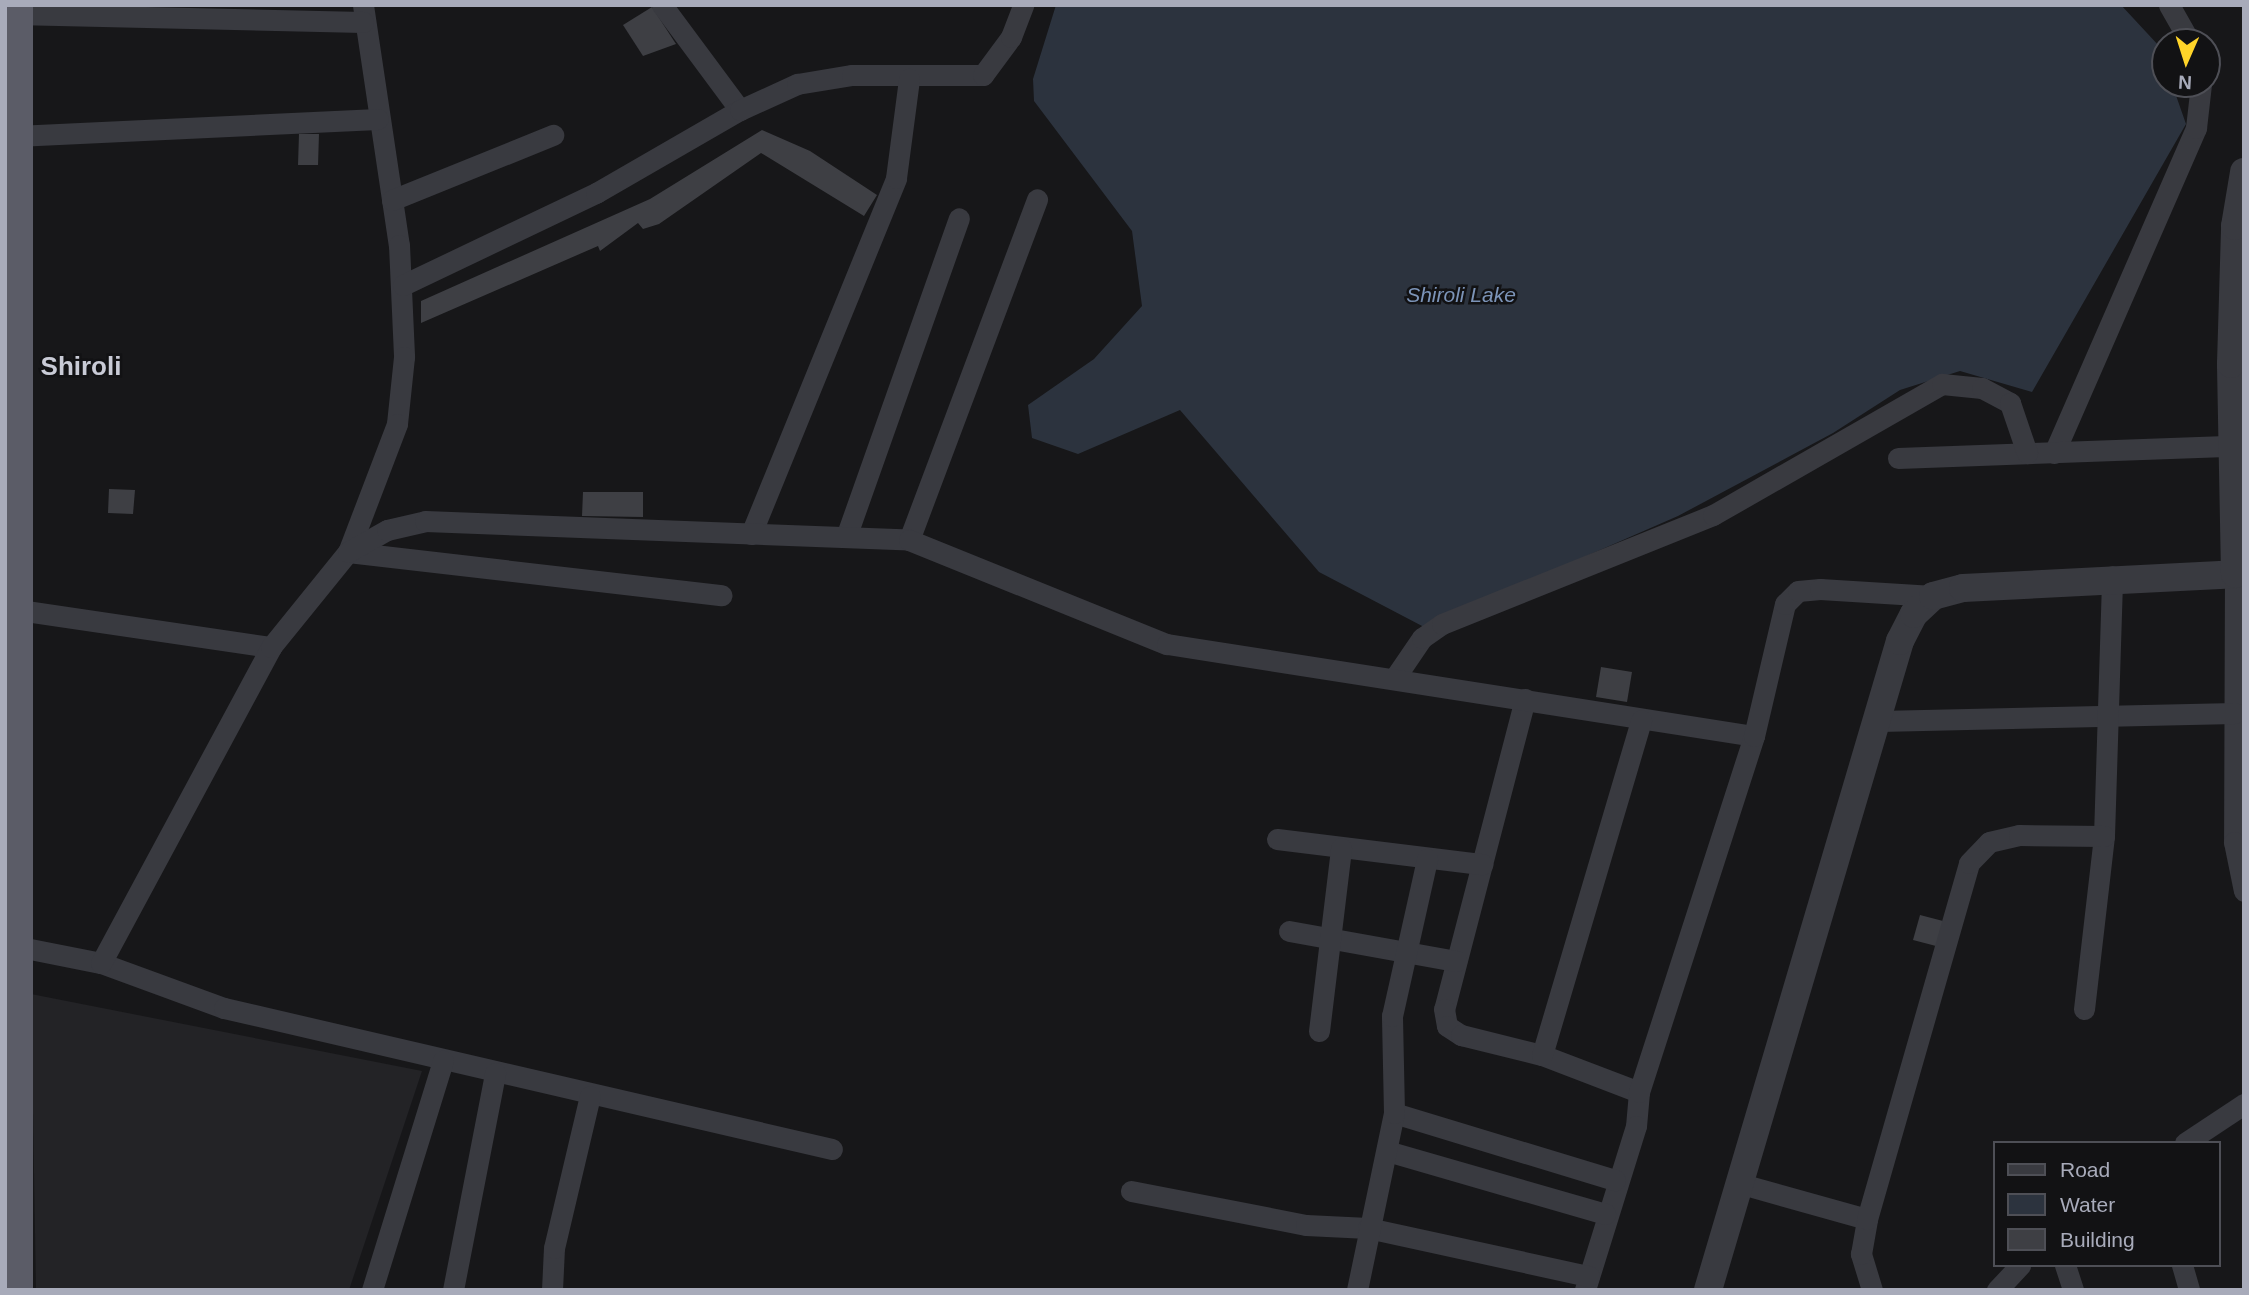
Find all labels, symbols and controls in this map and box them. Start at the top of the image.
north arrow [2151,28,2221,98]
text: N [2178,72,2192,93]
water label: Shiroli Lake [1406,282,1516,308]
district label: Shiroli [41,351,121,383]
legend [1994,1141,2221,1267]
text: Road [2060,1158,2110,1181]
text: Water [2060,1193,2115,1216]
text: Building [2060,1228,2135,1251]

